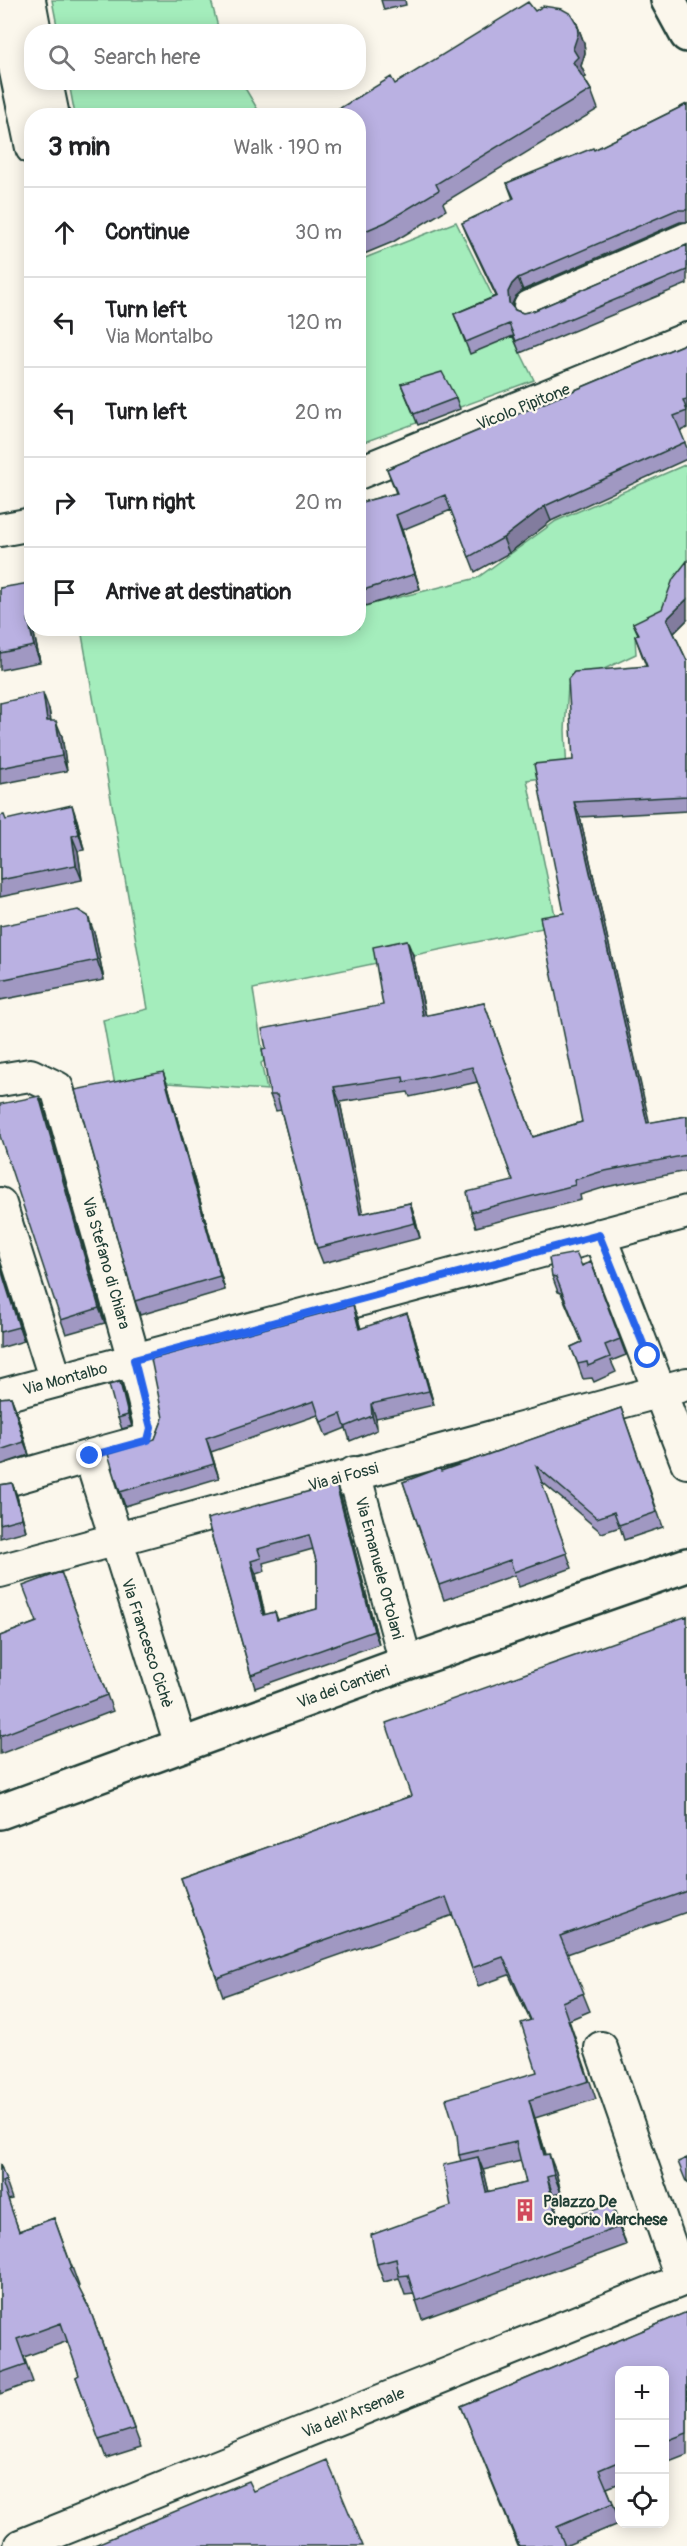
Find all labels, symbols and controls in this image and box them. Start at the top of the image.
search box [24,24,366,90]
icon: search [45,41,78,74]
text: Search here [93,43,200,71]
text: 3 min [48,131,110,163]
text: Walk · 190 m [234,135,342,160]
icon: ahead [48,216,81,249]
text: Continue [105,218,189,246]
text: 30 m [295,220,342,245]
text: Turn left [105,296,187,324]
icon: left [48,306,81,339]
text: 120 m [287,310,342,335]
text: Via Montalbo [105,324,213,349]
street label: Vicolo Pipitone [474,379,573,435]
icon: left [48,396,81,429]
text: Turn left [105,398,187,426]
text: 20 m [295,400,342,425]
icon: right [48,486,81,519]
text: Turn right [105,488,195,516]
text: 20 m [295,490,342,515]
icon: arrive [48,576,81,609]
text: Arrive at destination [105,578,291,606]
street label: Via Stefano di Chiara [78,1195,134,1332]
route start [634,1342,660,1368]
street label: Via Montalbo [21,1358,110,1400]
route end [76,1442,102,1468]
street label: Via ai Fossi [306,1458,381,1496]
street label: Via Emanuele Ortolani [350,1495,408,1642]
street label: Via Francesco Cichè [117,1576,177,1711]
street label: Via dei Cantieri [294,1661,392,1713]
place label: Palazzo De Gregorio Marchese [543,2192,668,2230]
building icon: Palazzo De Gregorio Marchese [512,2197,538,2223]
map controls [615,2366,669,2528]
button: + [615,2366,669,2420]
street label: Via dell'Arsenale [299,2383,408,2443]
button: − [615,2420,669,2474]
button: locate [615,2474,669,2528]

